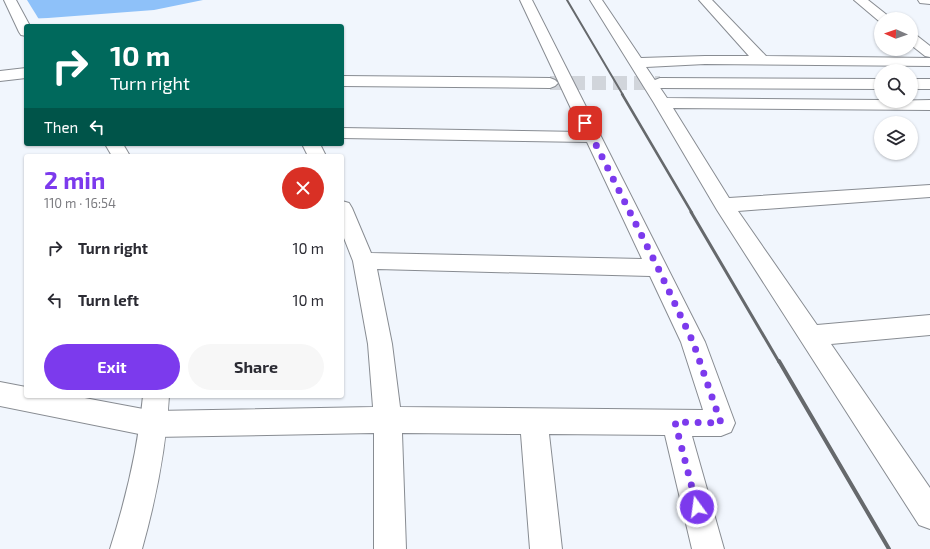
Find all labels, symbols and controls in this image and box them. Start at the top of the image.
north arrow [874,12,918,56]
map controls [874,12,918,160]
text: 10 m [110,38,170,72]
icon: right [44,40,96,92]
button: search [874,64,918,108]
text: Turn right [110,72,190,94]
pin [568,106,602,140]
icon: arrive [574,112,596,134]
icon: left [86,116,108,138]
button: layers [874,116,918,160]
text: Then [44,118,78,136]
text: 2 min [44,165,105,194]
button: close [282,167,324,209]
text: 110 m · 16:54 [44,195,116,211]
icon: right [44,237,66,259]
text: Turn right [78,239,148,257]
text: 10 m [292,239,324,257]
icon: left [44,289,66,311]
text: Turn left [78,291,139,309]
text: 10 m [292,291,324,309]
button: Exit [44,344,180,390]
button: Share [188,344,324,390]
position arrow [676,486,718,528]

